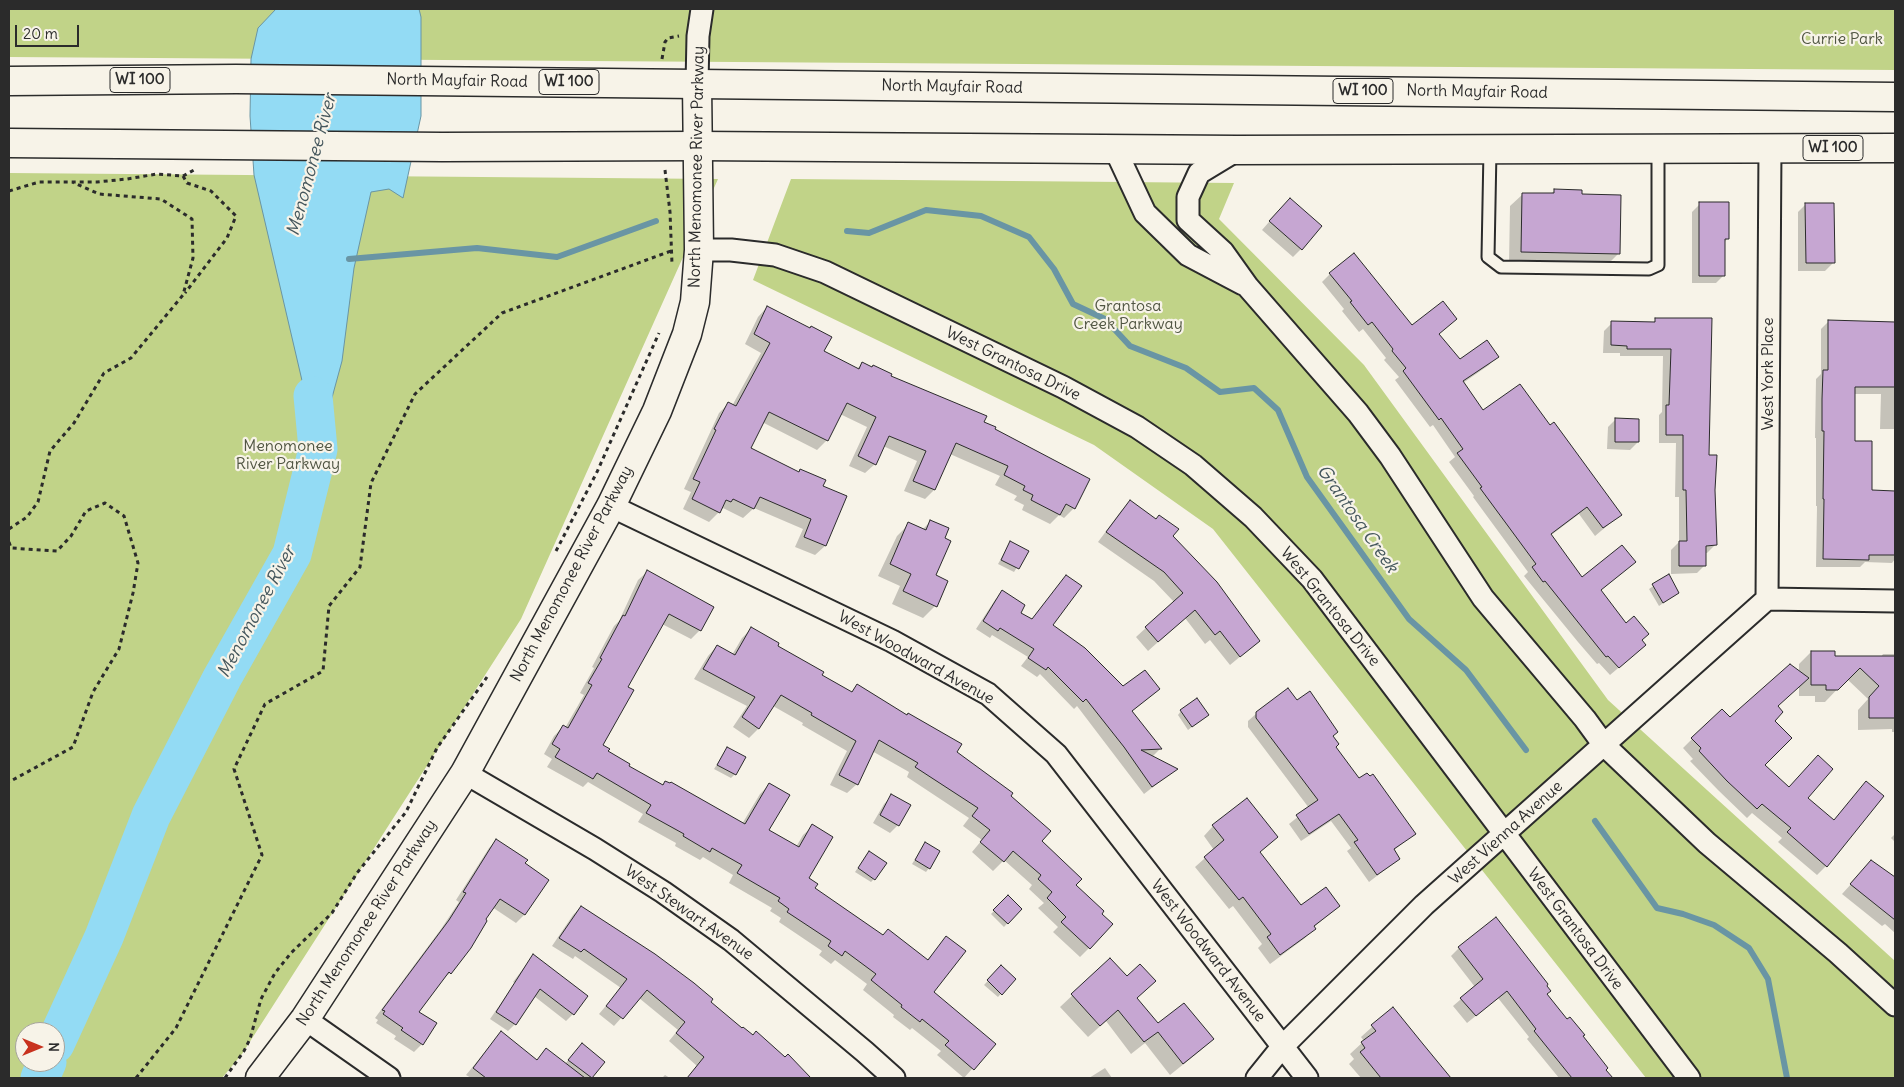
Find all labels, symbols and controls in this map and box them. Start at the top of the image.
scale bar [18,15,81,47]
text: 20 m [23,24,58,43]
park label: Currie Park [1801,29,1883,49]
street label: North Menomonee River Parkway [685,46,709,288]
road number: WI 100 [110,68,170,92]
street label: North Mayfair Road [386,70,528,92]
road number: WI 100 [539,70,599,94]
street label: North Mayfair Road [881,76,1023,98]
road number: WI 100 [1333,78,1393,104]
street label: North Mayfair Road [1406,81,1548,103]
water label: Menomonee River [283,92,341,238]
road number: WI 100 [1803,136,1863,160]
park label: Grantosa Creek Parkway [1073,296,1183,334]
street label: West York Place [1758,317,1778,431]
street label: West Grantosa Drive [942,323,1084,405]
park label: Menomonee River Parkway [236,436,340,474]
water label: Grantosa Creek [1312,461,1402,577]
street label: North Menomonee River Parkway [507,463,637,685]
water label: Menomonee River [213,542,301,682]
street label: West Grantosa Drive [1276,544,1384,670]
street label: West Woodward Avenue [835,607,997,709]
street label: West Vienna Avenue [1445,777,1567,889]
street label: North Menomonee River Parkway [293,816,441,1030]
street label: West Stewart Avenue [621,861,757,965]
street label: West Grantosa Drive [1523,864,1627,994]
street label: West Woodward Avenue [1146,876,1270,1026]
north arrow [15,1022,65,1072]
text: N [45,1042,63,1052]

